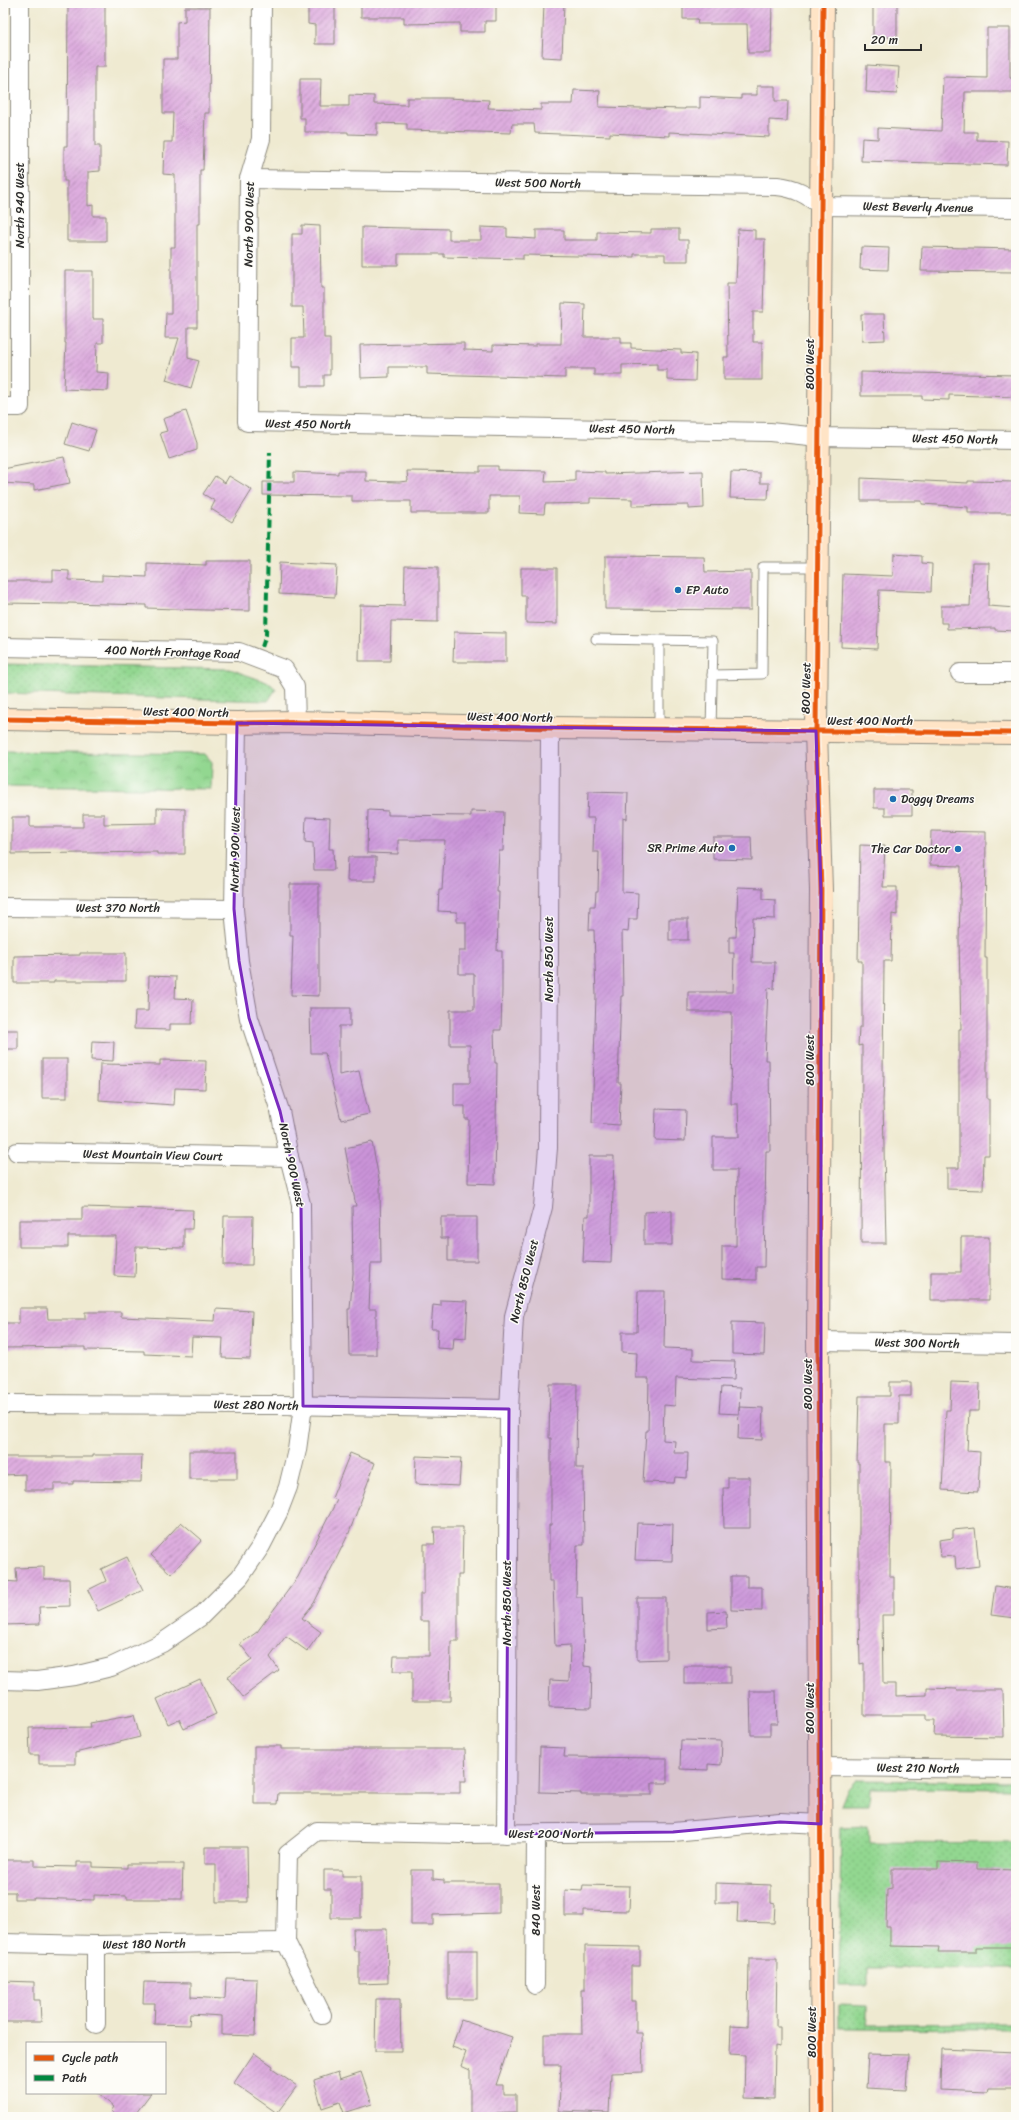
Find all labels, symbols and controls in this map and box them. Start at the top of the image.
scale bar [865,26,921,52]
text: 20 m [871,29,898,51]
street label: North 940 West [9,162,31,248]
street label: West 500 North [495,171,581,195]
street label: North 900 West [237,181,261,267]
street label: West Beverly Avenue [863,195,974,219]
street label: 800 West [799,338,821,390]
street label: West 450 North [265,412,351,436]
street label: West 450 North [589,417,675,441]
street label: West 450 North [912,427,998,451]
place label: EP Auto [686,579,729,601]
marker: EP Auto [673,585,683,595]
street label: 400 North Frontage Road [104,639,241,665]
street label: 800 West [795,662,817,714]
street label: West 400 North [143,700,229,724]
street label: West 400 North [467,705,553,729]
street label: West 400 North [827,710,913,732]
place label: Doggy Dreams [901,788,974,810]
marker: Doggy Dreams [888,794,898,804]
street label: North 900 West [223,806,247,892]
place label: SR Prime Auto [647,837,724,859]
place label: The Car Doctor [871,838,951,860]
marker: SR Prime Auto [727,843,737,853]
marker: The Car Doctor [953,844,963,854]
street label: West 370 North [76,897,160,919]
street label: North 850 West [538,916,560,1002]
street label: 800 West [799,1034,821,1086]
street label: North 900 West [272,1121,312,1209]
street label: West Mountain View Court [83,1143,223,1167]
street label: North 850 West [503,1237,545,1325]
street label: West 300 North [874,1331,960,1355]
street label: 800 West [797,1358,819,1410]
street label: West 280 North [213,1393,299,1417]
street label: North 850 West [496,1560,518,1646]
street label: 800 West [799,1682,821,1734]
street label: West 210 North [876,1756,960,1780]
street label: West 200 North [508,1823,594,1845]
street label: 840 West [525,1884,547,1936]
street label: West 180 North [102,1932,186,1956]
street label: 800 West [801,2006,823,2058]
legend [26,2042,166,2094]
text: Cycle path [62,2047,118,2069]
text: Path [62,2067,87,2089]

